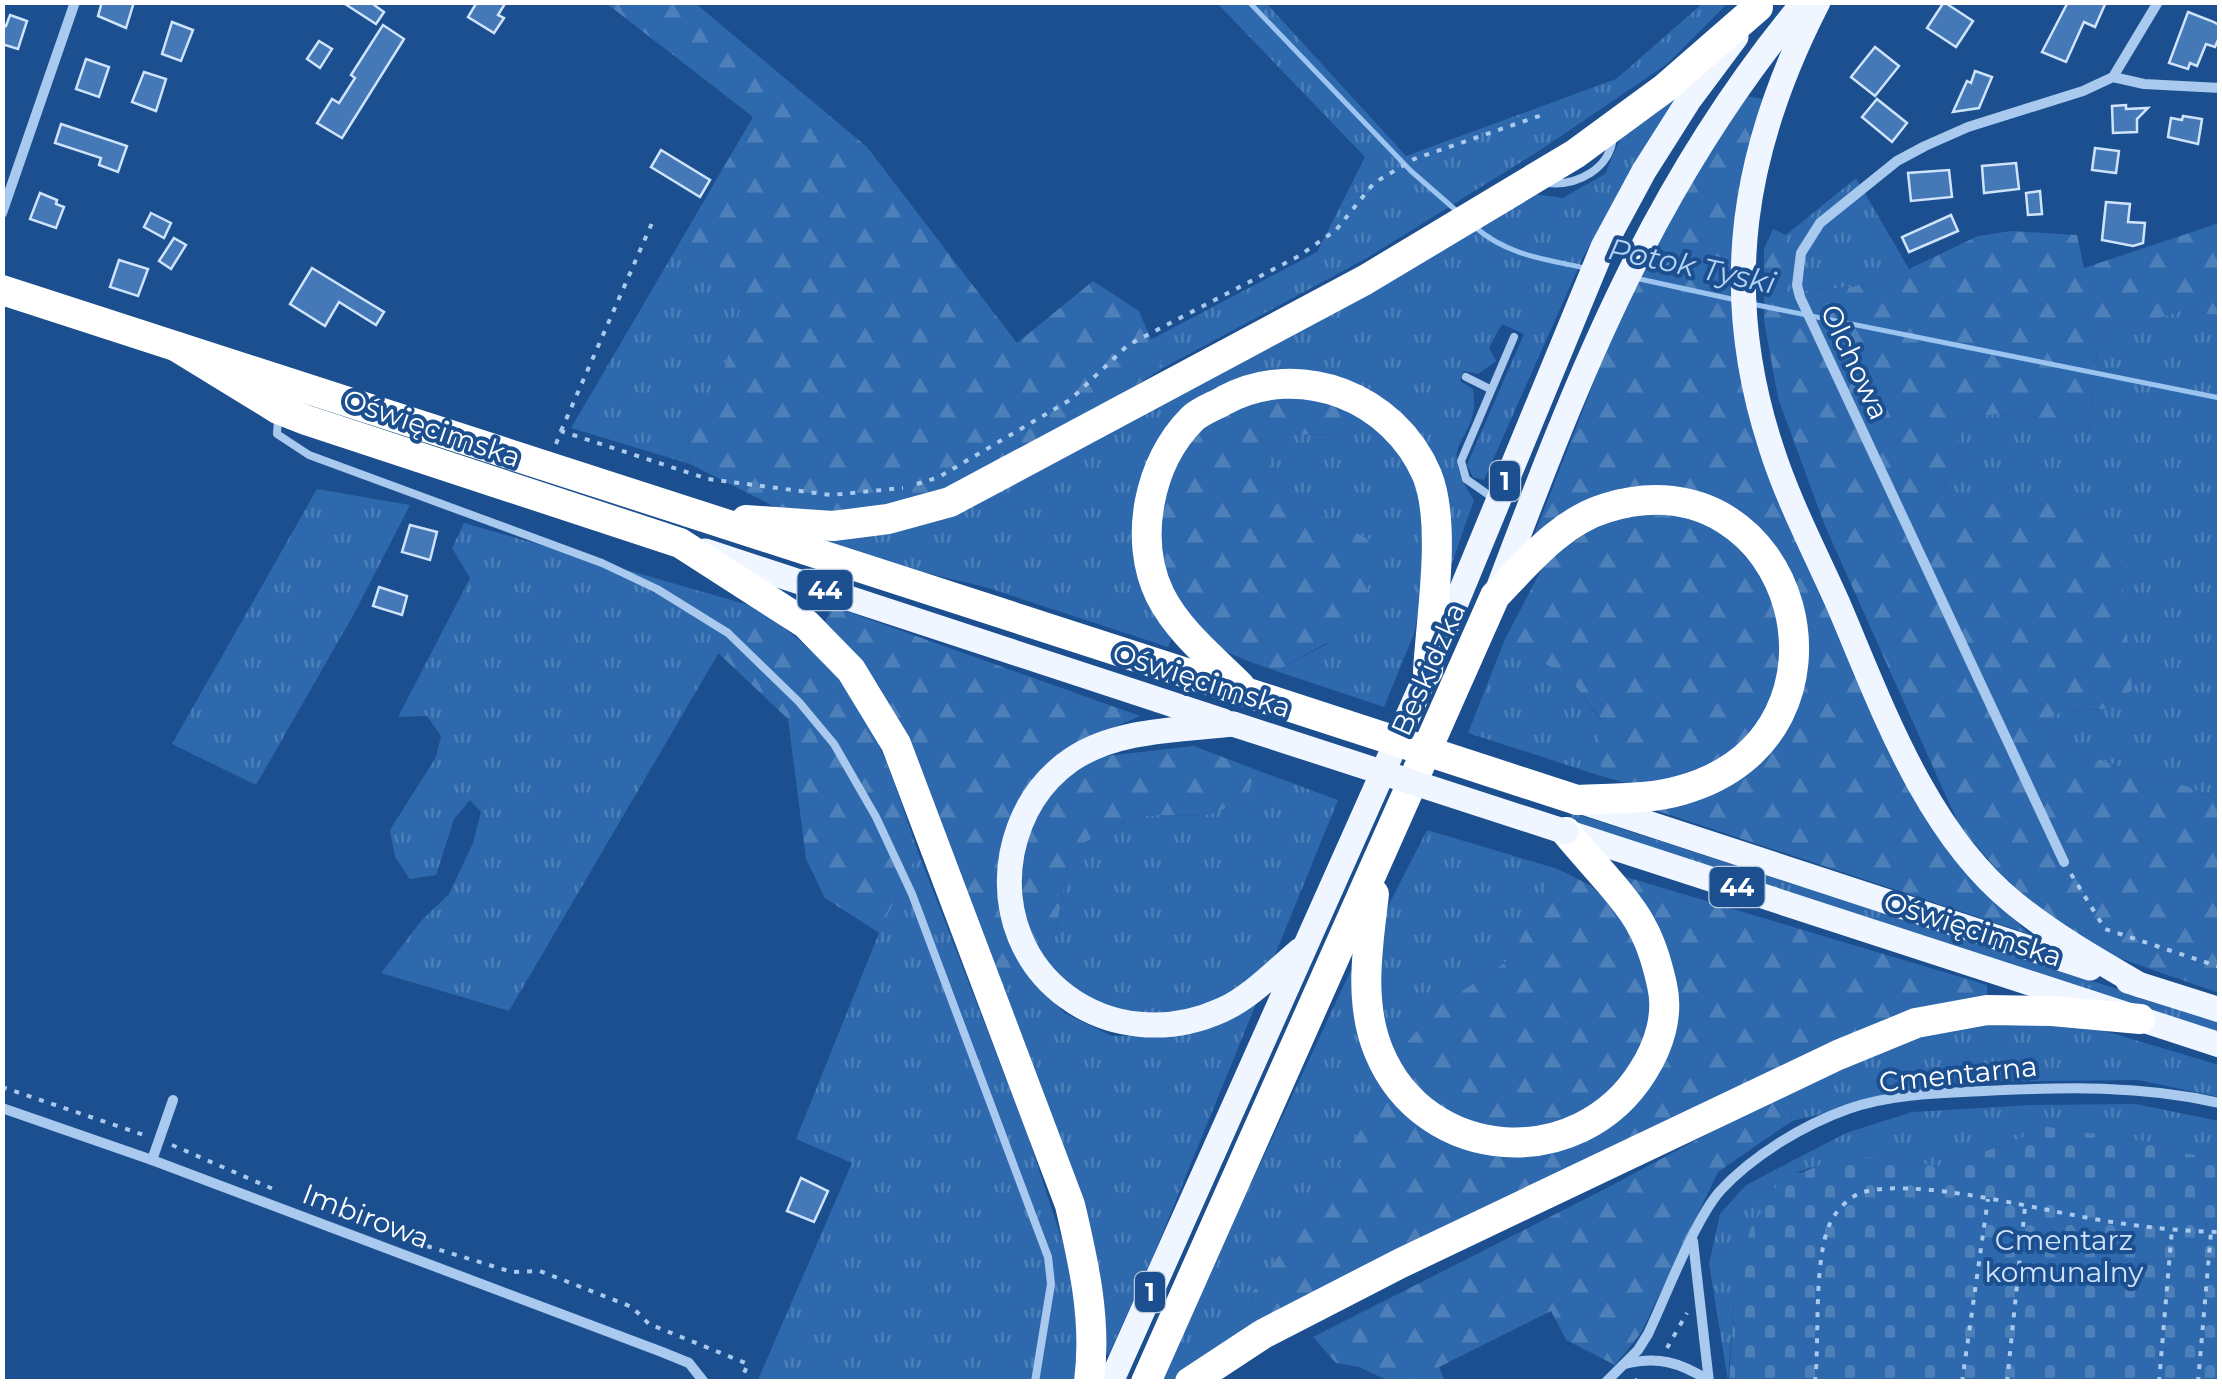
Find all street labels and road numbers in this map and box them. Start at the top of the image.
street label: Olchowa [1814,299,1896,425]
street label: Oświęcimska [339,382,525,474]
road number: 1 [1490,461,1520,501]
road number: 44 [798,570,852,610]
street label: Beskidzka [1384,597,1472,741]
street label: Oświęcimska [1109,635,1295,725]
road number: 44 [1710,867,1764,907]
street label: Oświęcimska [1880,884,2066,974]
street label: Cmentarna [1877,1049,2039,1099]
street label: Imbirowa [298,1176,434,1256]
road number: 1 [1135,1272,1165,1312]

